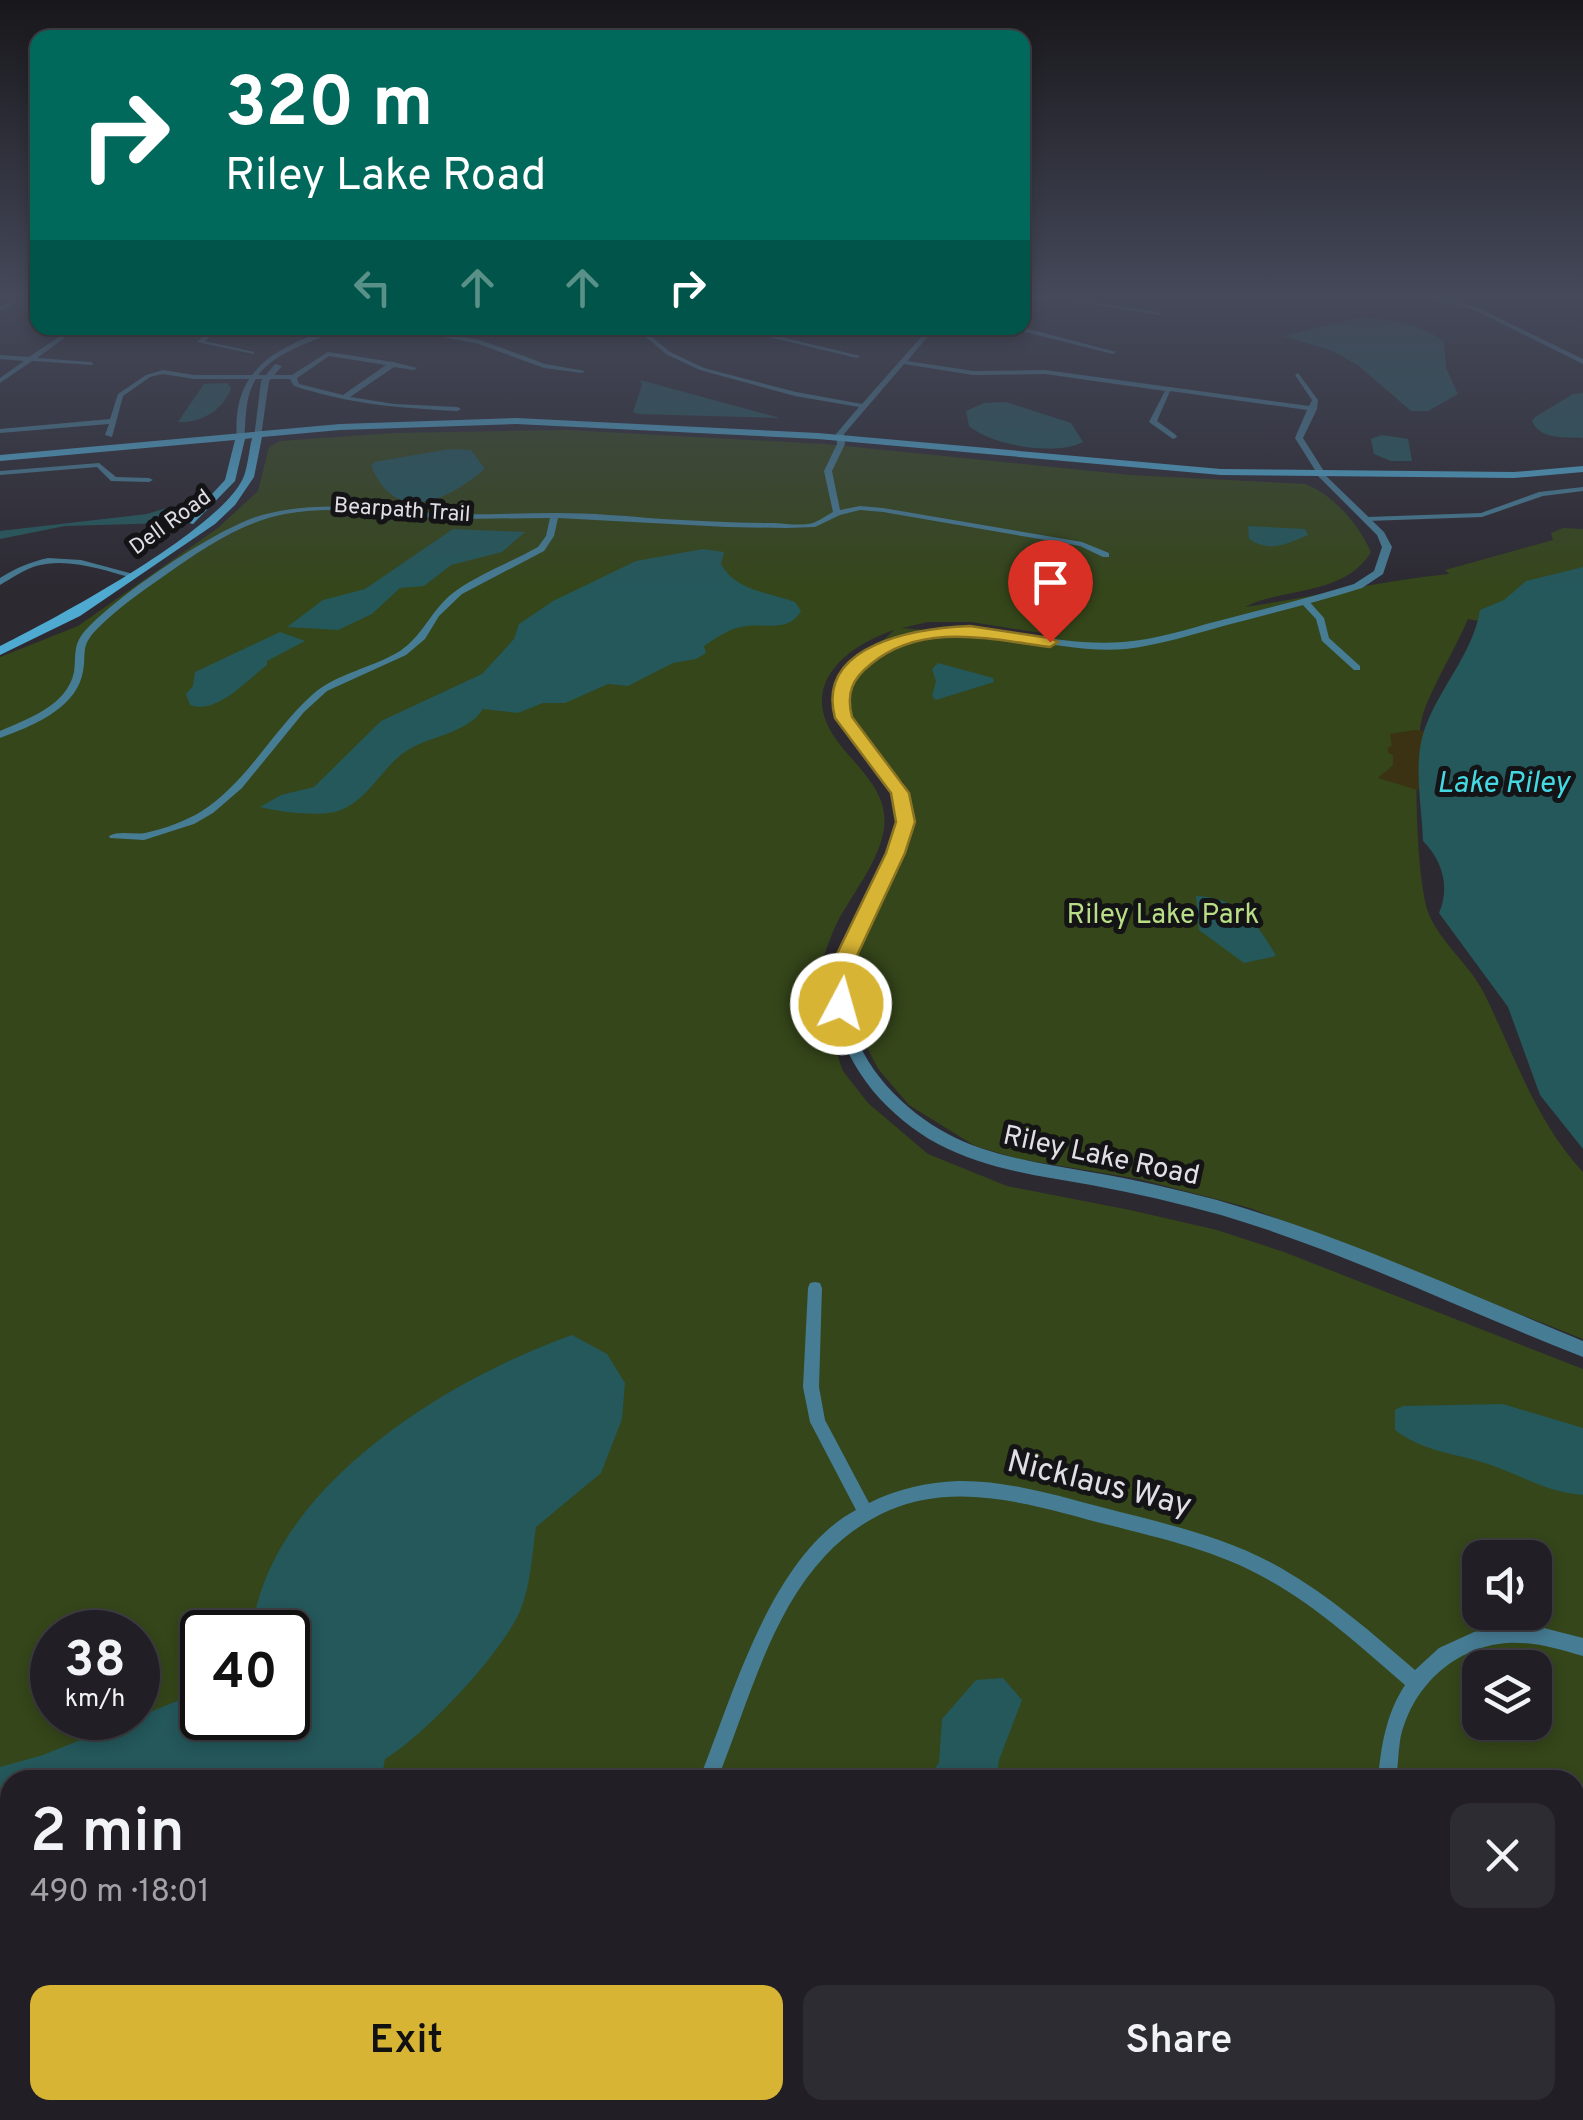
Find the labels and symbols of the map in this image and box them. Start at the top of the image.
street label: Dell Road [125,484,217,562]
street label: Bearpath Trail [333,493,471,529]
pin [1008,540,1093,643]
water label: Lake Riley [1437,766,1572,803]
park label: Riley Lake Park [1067,898,1259,934]
position arrow [789,952,893,1056]
street label: Riley Lake Road [1000,1119,1202,1195]
street label: Nicklaus Way [1003,1443,1195,1527]
speed limit sign: 40 [180,1610,310,1740]

